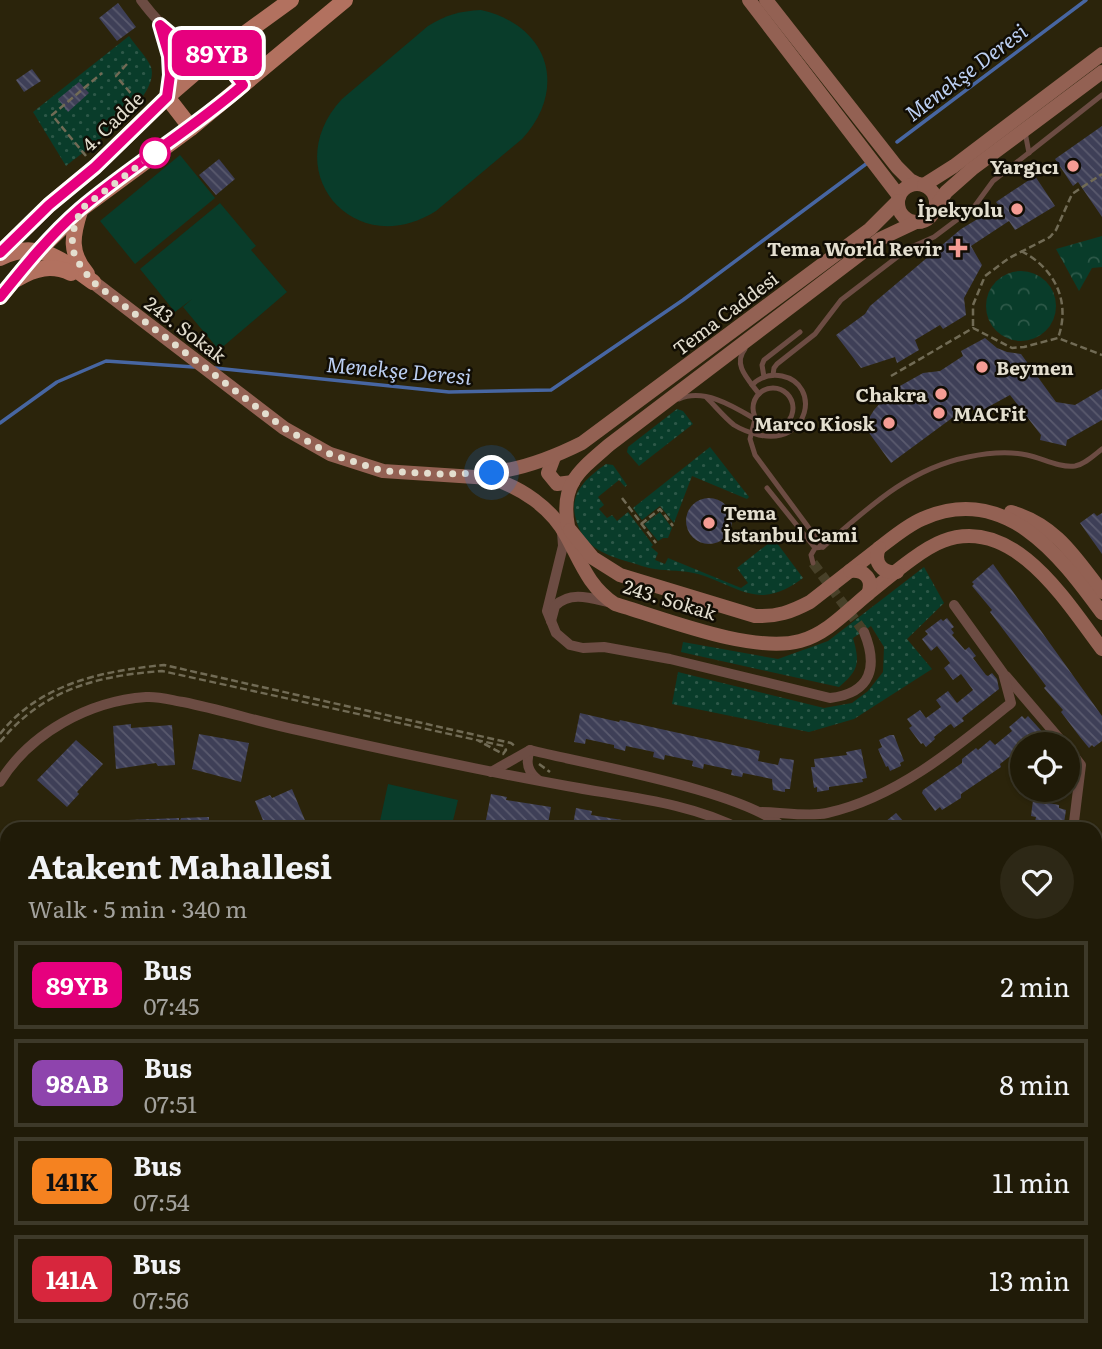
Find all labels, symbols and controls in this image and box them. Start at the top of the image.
water label: Menekşe Deresi [897,14,1033,127]
line badge: 89YB [168,30,266,76]
text: 89YB [186,35,248,70]
street label: 4. Cadde [75,84,149,158]
unlabelled marker [140,138,170,168]
place label: Yargıcı [990,152,1059,180]
marker: Yargıcı [1065,158,1081,174]
place label: İpekyolu [917,195,1003,223]
marker: İpekyolu [1009,201,1025,217]
place label: Tema World Revir [767,234,943,262]
marker: Tema World Revir [948,238,968,258]
street label: Tema Caddesi [666,264,784,362]
street label: 243. Sokak [139,289,233,369]
water label: Menekşe Deresi [325,347,474,391]
place label: Beymen [996,353,1074,381]
marker: Beymen [974,359,990,375]
place label: Chakra [856,380,927,408]
marker: Chakra [933,386,949,402]
place label: MACFit [953,399,1027,427]
marker: MACFit [931,405,947,421]
place label: Marco Kiosk [754,409,875,437]
marker: Marco Kiosk [881,415,897,431]
your location [474,455,509,490]
place label: Tema İstanbul Cami [723,498,858,548]
marker: Tema İstanbul Cami [701,515,717,531]
street label: 243. Sokak [620,572,720,627]
map controls [1010,732,1080,802]
button: locate [1010,732,1080,802]
text: Atakent Mahallesi [28,840,332,889]
button: heart [1000,845,1074,919]
text: Walk · 5 min · 340 m [28,891,247,925]
text: Bus [143,949,192,988]
text: 2 min [1001,966,1070,1005]
text: 89YB [46,967,108,1002]
text: 07:45 [143,988,199,1022]
text: Bus [144,1047,192,1086]
text: 8 min [999,1064,1070,1103]
text: 98AB [46,1065,109,1100]
text: 07:51 [144,1086,197,1120]
text: Bus [133,1145,182,1184]
text: 11 min [993,1162,1070,1201]
text: 141K [46,1163,98,1198]
text: 07:54 [133,1184,190,1218]
text: Bus [133,1243,181,1282]
text: 13 min [989,1260,1070,1299]
text: 141A [46,1261,98,1296]
text: 07:56 [133,1282,189,1316]

